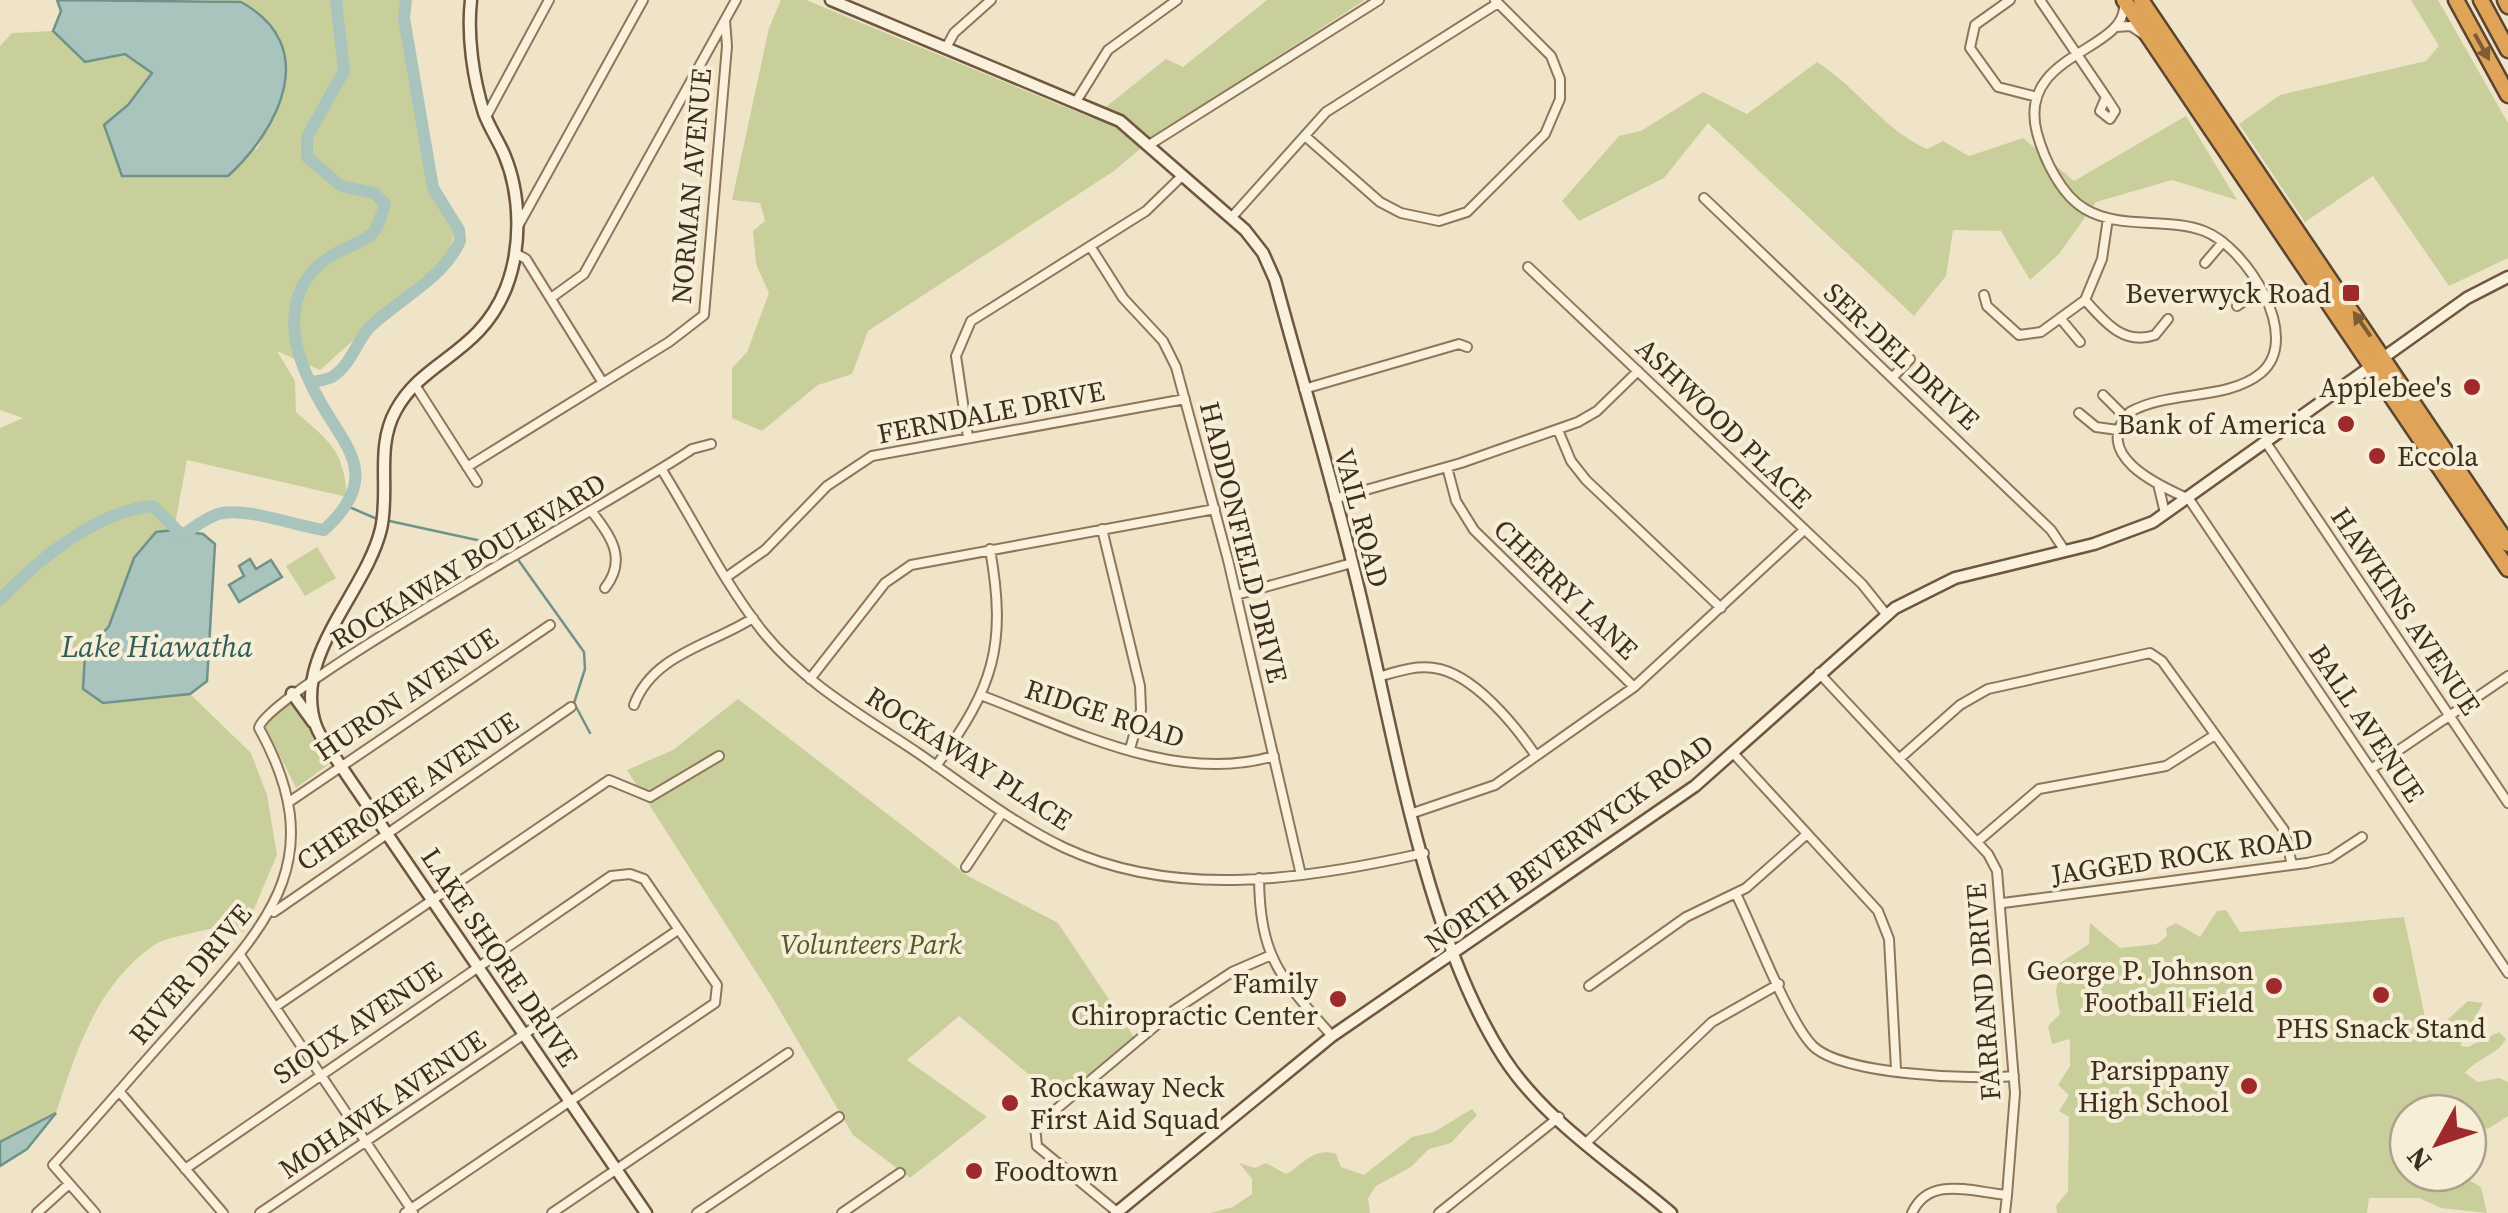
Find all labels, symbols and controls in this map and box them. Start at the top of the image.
one-way arrow [2473,33,2490,62]
street label: NORMAN AVENUE [662,67,720,305]
street label: SER-DEL DRIVE [1816,274,1988,438]
place label: Beverwyck Road [2125,274,2331,312]
marker: Beverwyck Road [2340,282,2362,304]
one-way arrow [2353,311,2372,337]
street label: ASHWOOD PLACE [1628,329,1820,517]
place label: Applebee's [2319,368,2452,406]
street label: FERNDALE DRIVE [874,371,1108,453]
marker: Applebee's [2461,376,2483,398]
street label: HADDONFIELD DRIVE [1191,398,1297,686]
place label: Bank of America [2117,405,2327,443]
marker: Bank of America [2335,413,2357,435]
place label: Eccola [2397,437,2479,475]
street label: VAIL ROAD [1325,445,1399,591]
marker: Eccola [2366,445,2388,467]
street label: ROCKAWAY BOULEVARD [323,464,613,658]
street label: HAWKINS AVENUE [2322,500,2490,722]
street label: CHERRY LANE [1485,510,1647,668]
street label: HURON AVENUE [307,618,505,770]
water label: Lake Hiawatha [60,626,253,667]
street label: BALL AVENUE [2300,637,2434,809]
street label: RIDGE ROAD [1020,669,1190,757]
street label: ROCKAWAY PLACE [859,677,1079,839]
street label: CHEROKEE AVENUE [288,702,526,880]
street label: NORTH BEVERWYCK ROAD [1417,725,1721,961]
street label: JAGGED ROCK ROAD [2048,819,2315,893]
street label: LAKE SHORE DRIVE [412,840,588,1074]
street label: FARRAND DRIVE [1956,882,2010,1102]
street label: RIVER DRIVE [120,896,260,1052]
park label: Volunteers Park [780,925,962,963]
place label: George P. Johnson Football Field [2027,951,2254,1021]
street label: SIOUX AVENUE [265,952,449,1092]
place label: Family Chiropractic Center [1071,964,1319,1034]
marker: George P. Johnson Football Field [2263,975,2285,997]
marker: PHS Snack Stand [2370,984,2392,1006]
marker: Family Chiropractic Center [1327,988,1349,1010]
place label: PHS Snack Stand [2276,1009,2486,1047]
street label: MOHAWK AVENUE [271,1021,493,1187]
place label: Parsippany High School [2078,1051,2230,1121]
place label: Rockaway Neck First Aid Squad [1030,1068,1225,1138]
marker: Parsippany High School [2238,1075,2260,1097]
marker: Rockaway Neck First Aid Squad [999,1092,1021,1114]
north arrow [2388,1093,2488,1193]
text: N [2398,1139,2440,1179]
place label: Foodtown [994,1152,1119,1190]
marker: Foodtown [963,1160,985,1182]

